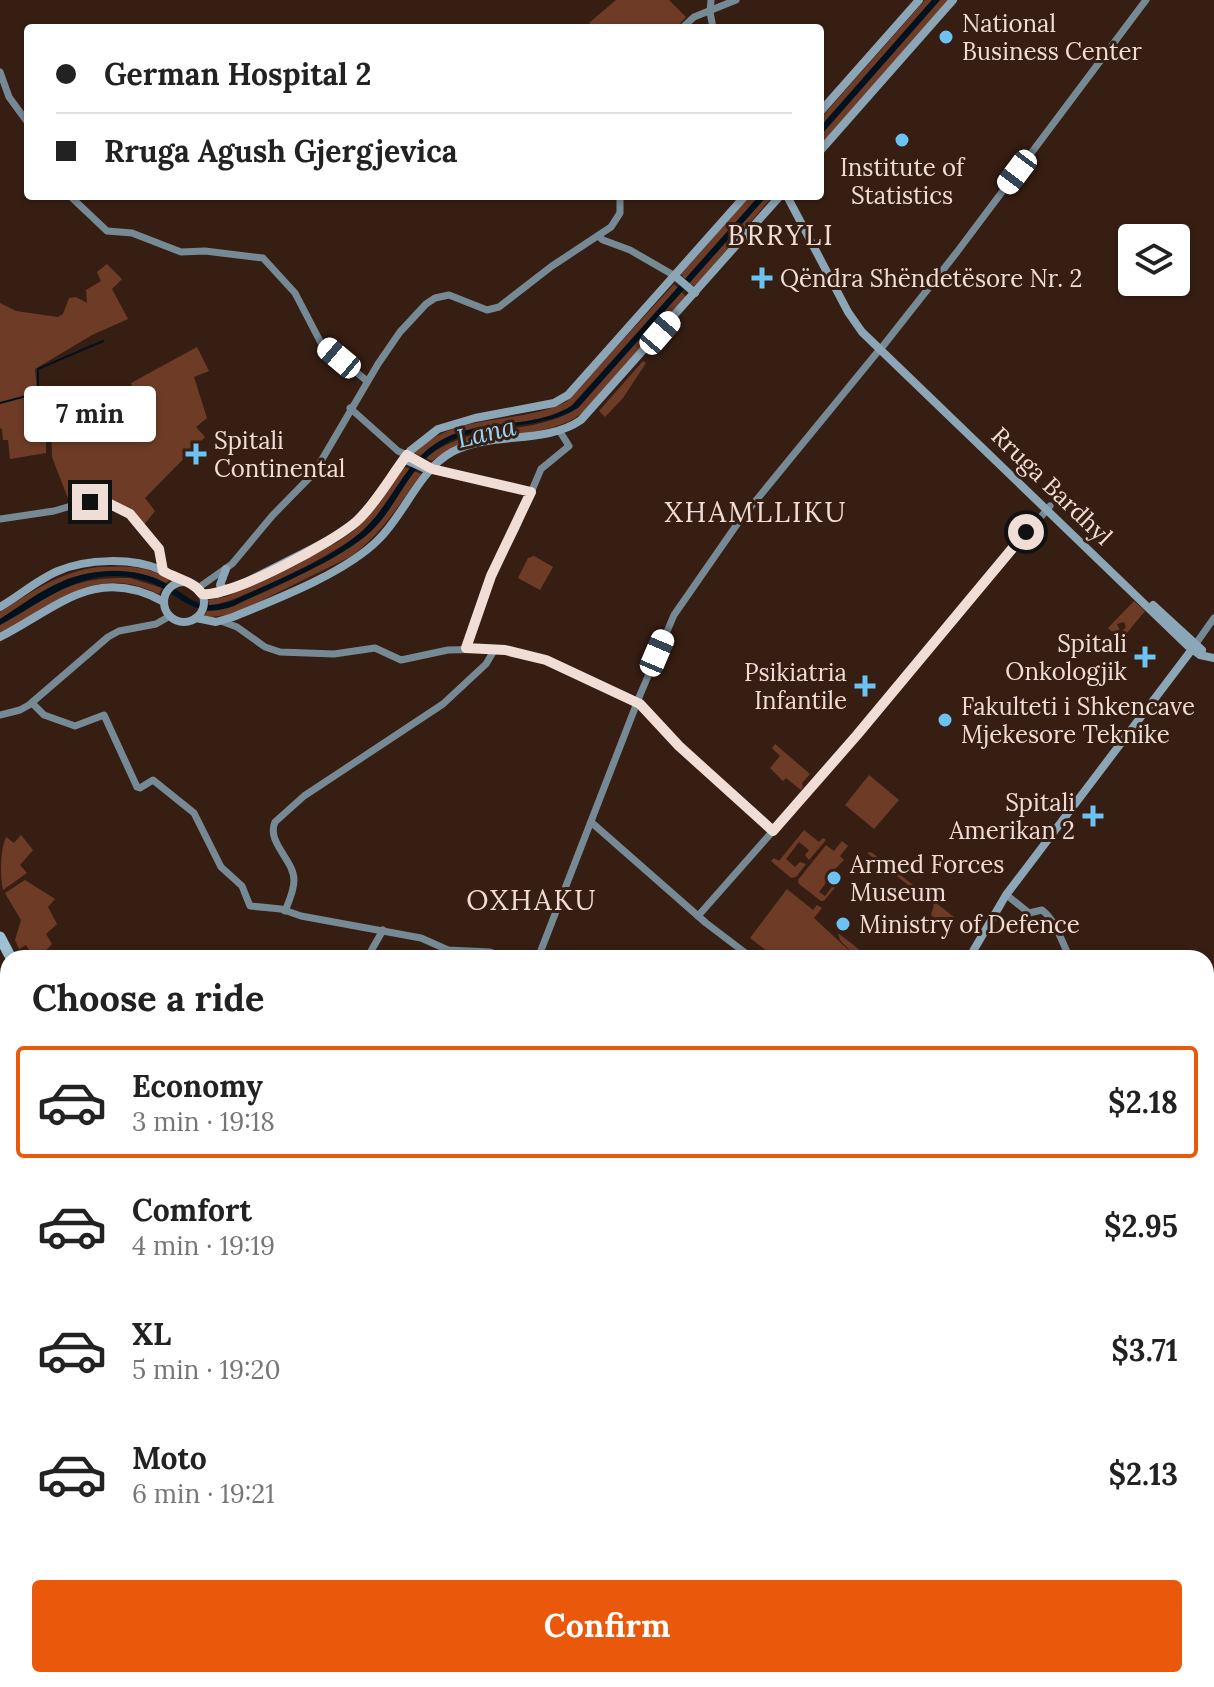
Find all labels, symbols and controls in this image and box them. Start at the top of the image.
place label: National Business Center [962,8,1142,67]
marker: National Business Center [937,28,955,46]
text: German Hospital 2 [104,55,372,93]
marker: Institute of Statistics [893,131,911,149]
text: Rruga Agush Gjergjevica [104,132,457,170]
car [993,146,1041,198]
place label: Institute of Statistics [840,152,966,211]
district label: BRRYLI [727,217,835,253]
map controls [1118,224,1190,296]
button: layers [1118,224,1190,296]
place label: Qëndra Shëndetësore Nr. 2 [780,263,1082,294]
marker: Qëndra Shëndetësore Nr. 2 [751,267,773,289]
car [635,307,685,359]
car [313,333,365,383]
callout: 7 min [24,386,156,442]
text: 7 min [56,397,124,430]
water label: Lana [453,409,519,455]
street label: Rruga Bardhyl [985,420,1119,552]
place label: Spitali Continental [214,425,345,484]
marker: Spitali Continental [185,443,207,465]
route end [72,484,108,520]
district label: XHAMLLIKU [664,494,848,530]
route start [1008,514,1044,550]
car [637,626,677,680]
place label: Spitali Onkologjik [1005,628,1127,687]
marker: Spitali Onkologjik [1134,646,1156,668]
place label: Psikiatria Infantile [744,657,847,716]
marker: Psikiatria Infantile [854,675,876,697]
place label: Fakulteti i Shkencave Mjekesore Teknike [961,691,1195,750]
marker: Fakulteti i Shkencave Mjekesore Teknike [936,711,954,729]
place label: Spitali Amerikan 2 [948,787,1075,846]
marker: Spitali Amerikan 2 [1082,805,1104,827]
place label: Armed Forces Museum [849,849,1004,908]
marker: Armed Forces Museum [825,869,843,887]
district label: OXHAKU [466,882,598,918]
place label: Ministry of Defence [859,909,1080,940]
marker: Ministry of Defence [834,915,852,933]
text: Choose a ride [32,975,264,1021]
icon: car [36,1066,108,1138]
text: Economy [132,1067,263,1105]
text: $2.18 [1108,1083,1178,1121]
text: 3 min · 19:18 [132,1105,275,1138]
icon: car [36,1190,108,1262]
text: Comfort [132,1191,252,1229]
text: $2.95 [1104,1207,1178,1245]
text: 4 min · 19:19 [132,1229,275,1262]
icon: car [36,1314,108,1386]
text: XL [132,1315,171,1353]
text: $3.71 [1111,1331,1178,1369]
text: 5 min · 19:20 [132,1353,281,1386]
icon: car [36,1438,108,1510]
text: Moto [132,1439,207,1477]
text: $2.13 [1108,1455,1178,1493]
text: 6 min · 19:21 [132,1477,275,1510]
button: Confirm [32,1580,1182,1672]

